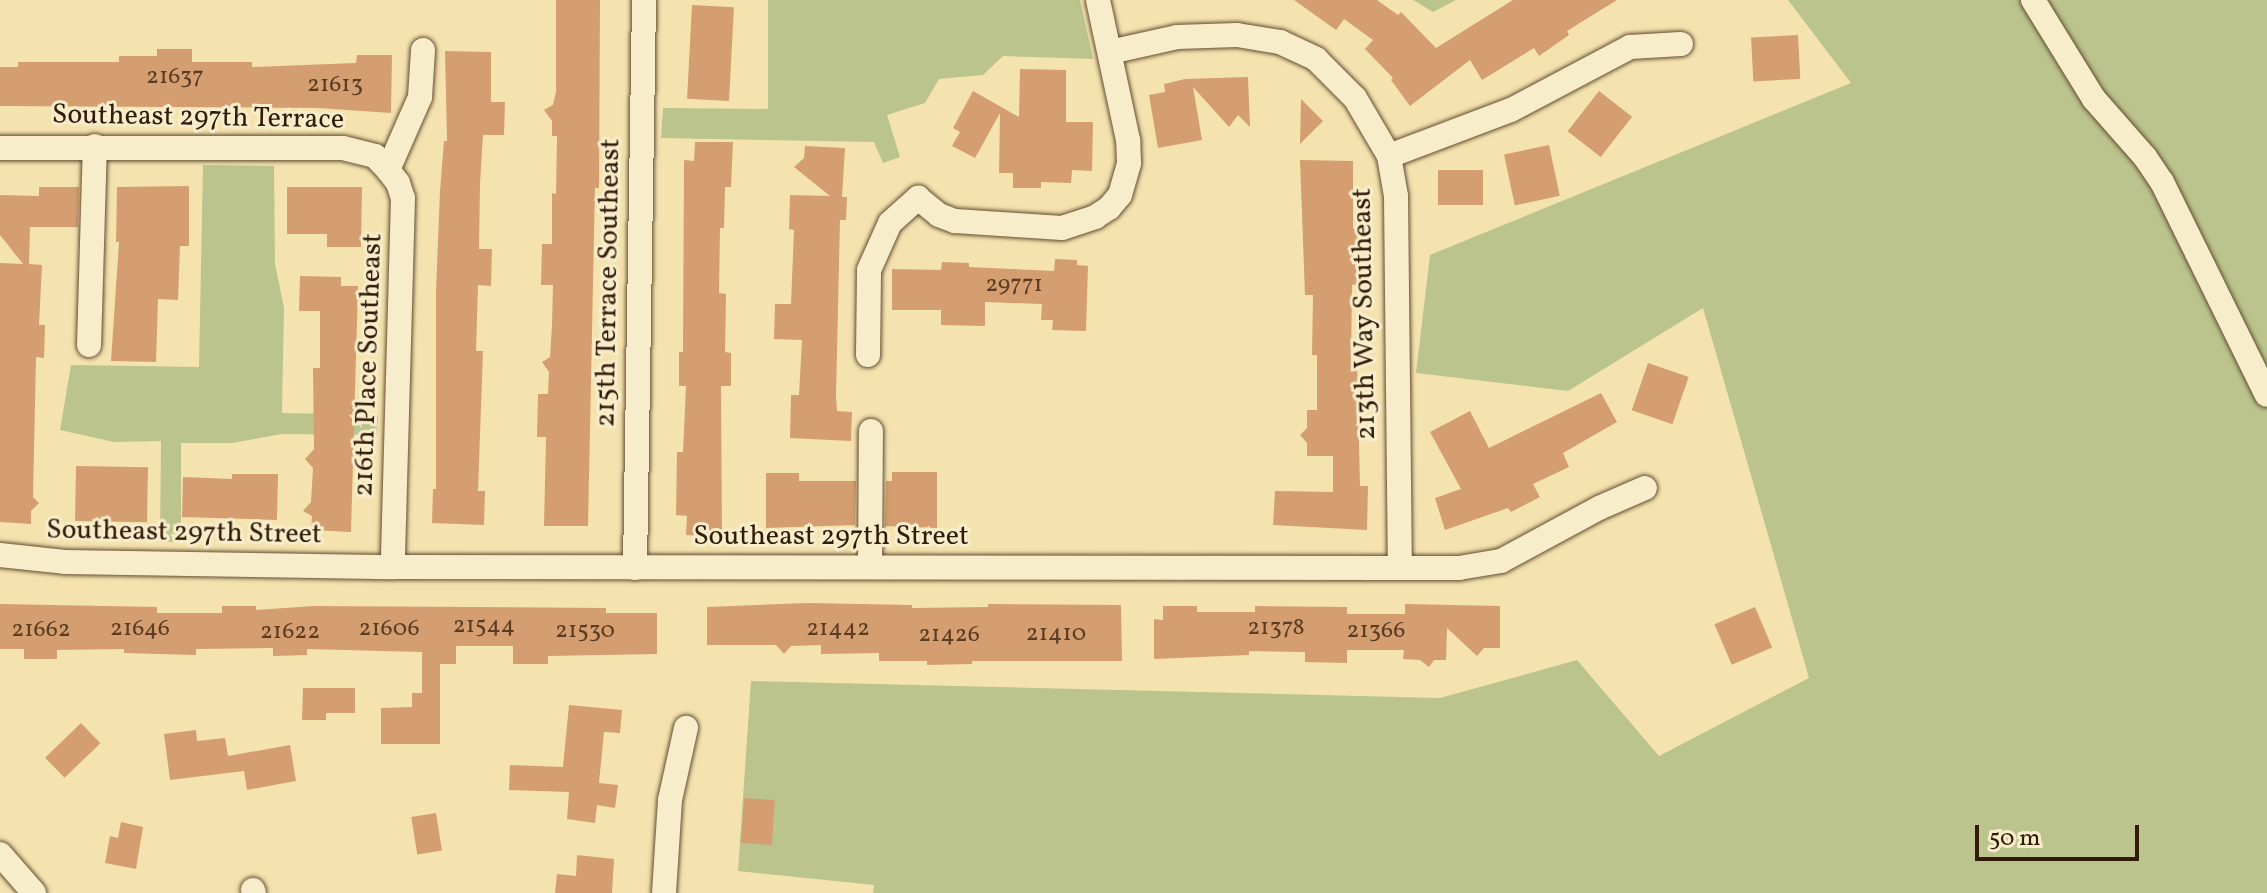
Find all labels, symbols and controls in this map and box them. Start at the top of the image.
house number: 21637 [146,64,204,92]
house number: 21613 [307,72,363,100]
street label: Southeast 297th Terrace [51,99,345,137]
street label: 215th Terrace Southeast [590,138,628,428]
street label: 213th Way Southeast [1346,187,1384,441]
street label: 216th Place Southeast [348,233,390,497]
house number: 29771 [985,272,1043,300]
street label: Southeast 297th Street [46,514,322,552]
street label: Southeast 297th Street [693,520,969,554]
house number: 21544 [453,613,515,641]
house number: 21378 [1247,615,1305,643]
house number: 21646 [110,616,170,644]
house number: 21606 [358,616,420,644]
house number: 21442 [806,616,870,644]
house number: 21662 [11,617,71,645]
house number: 21530 [555,618,615,646]
house number: 21366 [1347,618,1405,646]
house number: 21622 [260,619,320,647]
house number: 21410 [1026,621,1086,649]
house number: 21426 [918,622,980,650]
scale bar [1979,809,2143,859]
text: 50 m [1989,822,2041,856]

